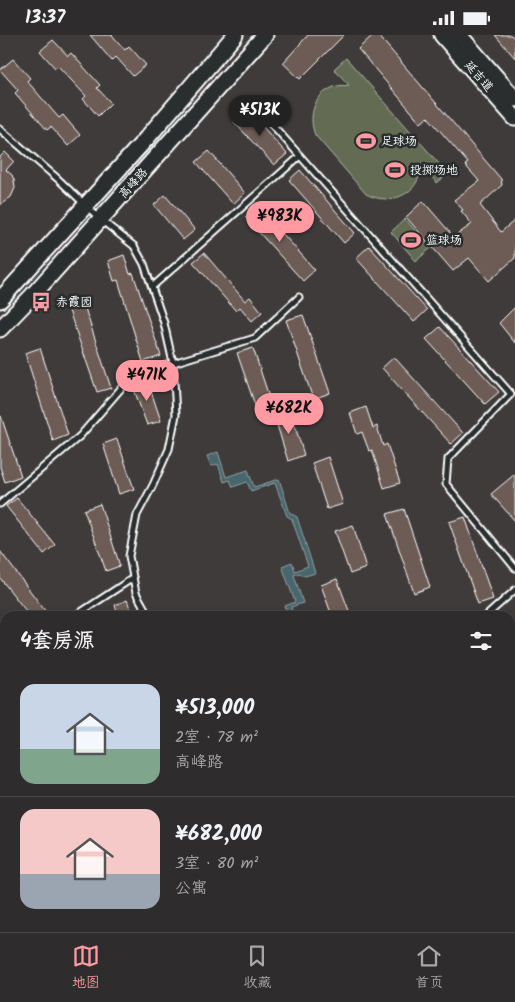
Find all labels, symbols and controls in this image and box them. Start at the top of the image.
text: 13:37 [25,3,65,33]
street label: 延吉道 [460,57,498,96]
pin: ¥513K [225,94,295,137]
text: ¥513K [239,98,281,123]
sports icon: 足球场 [355,130,377,152]
place label: 足球场 [381,132,417,151]
sports icon: 投掷场地 [384,159,406,181]
place label: 投掷场地 [410,161,458,180]
street label: 高峰路 [114,164,152,203]
pin: ¥983K [245,201,315,243]
text: ¥983K [257,204,303,229]
sports icon: 篮球场 [400,229,422,251]
place label: 篮球场 [426,231,462,250]
bus stop icon: 赤霞园 [30,291,52,313]
place label: 赤霞园 [56,293,92,312]
pin: ¥471K [112,359,182,402]
text: ¥471K [127,363,167,388]
pin: ¥682K [254,393,324,435]
text: ¥682K [266,396,312,421]
text: 4套房源 [20,625,94,658]
icon: filters [467,627,495,655]
text: ¥513,000 [175,692,254,725]
icon: home [60,704,120,764]
text: 2室 · 78 m² [175,725,258,750]
text: 高峰路 [175,750,223,775]
text: ¥682,000 [175,818,262,851]
icon: home [60,829,120,889]
text: 3室 · 80 m² [175,851,258,876]
text: 公寓 [175,876,207,901]
tab: 地图 [72,942,100,994]
tab: 收藏 [243,942,271,994]
tab: 首页 [415,942,443,994]

